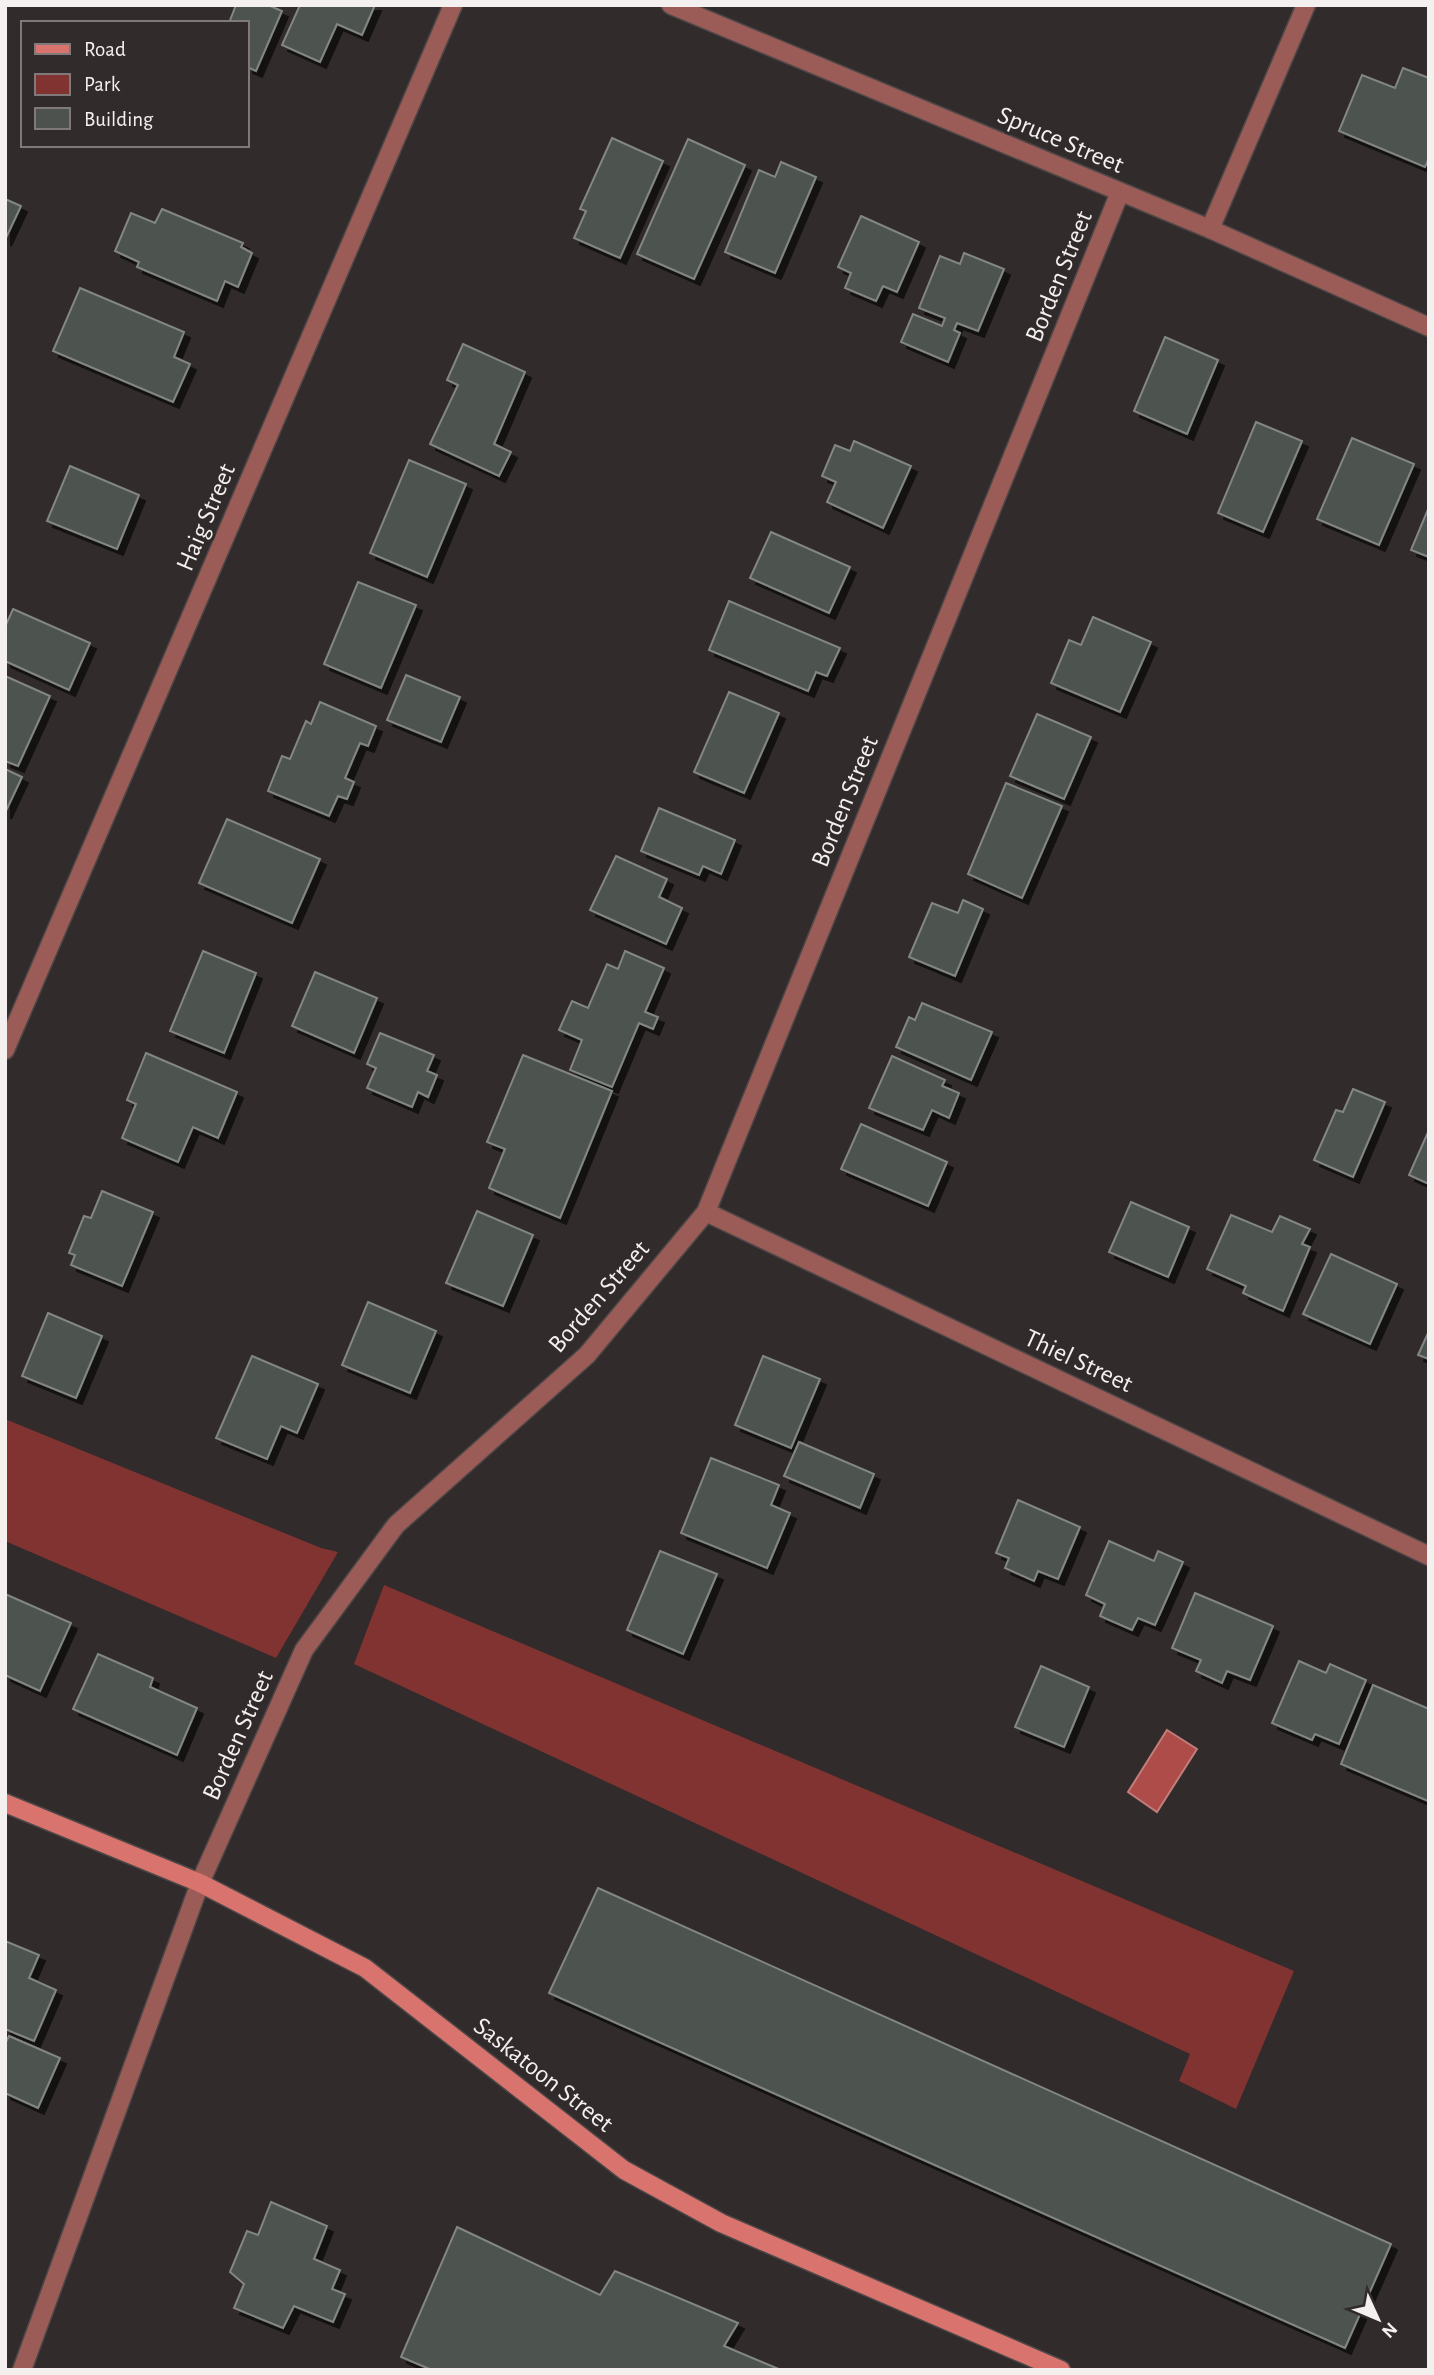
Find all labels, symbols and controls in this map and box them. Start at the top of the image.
legend [21,21,248,147]
text: Road [84,39,126,60]
text: Park [84,74,121,95]
street label: Spruce Street [994,102,1128,178]
text: Building [84,109,154,130]
street label: Borden Street [1021,207,1097,346]
street label: Haig Street [172,460,240,575]
street label: Borden Street [807,732,883,871]
street label: Borden Street [543,1236,654,1358]
street label: Thiel Street [1020,1325,1137,1397]
street label: Borden Street [198,1667,278,1804]
street label: Saskatoon Street [469,2013,618,2137]
north arrow [1343,2284,1413,2354]
text: N [1378,2318,1401,2341]

